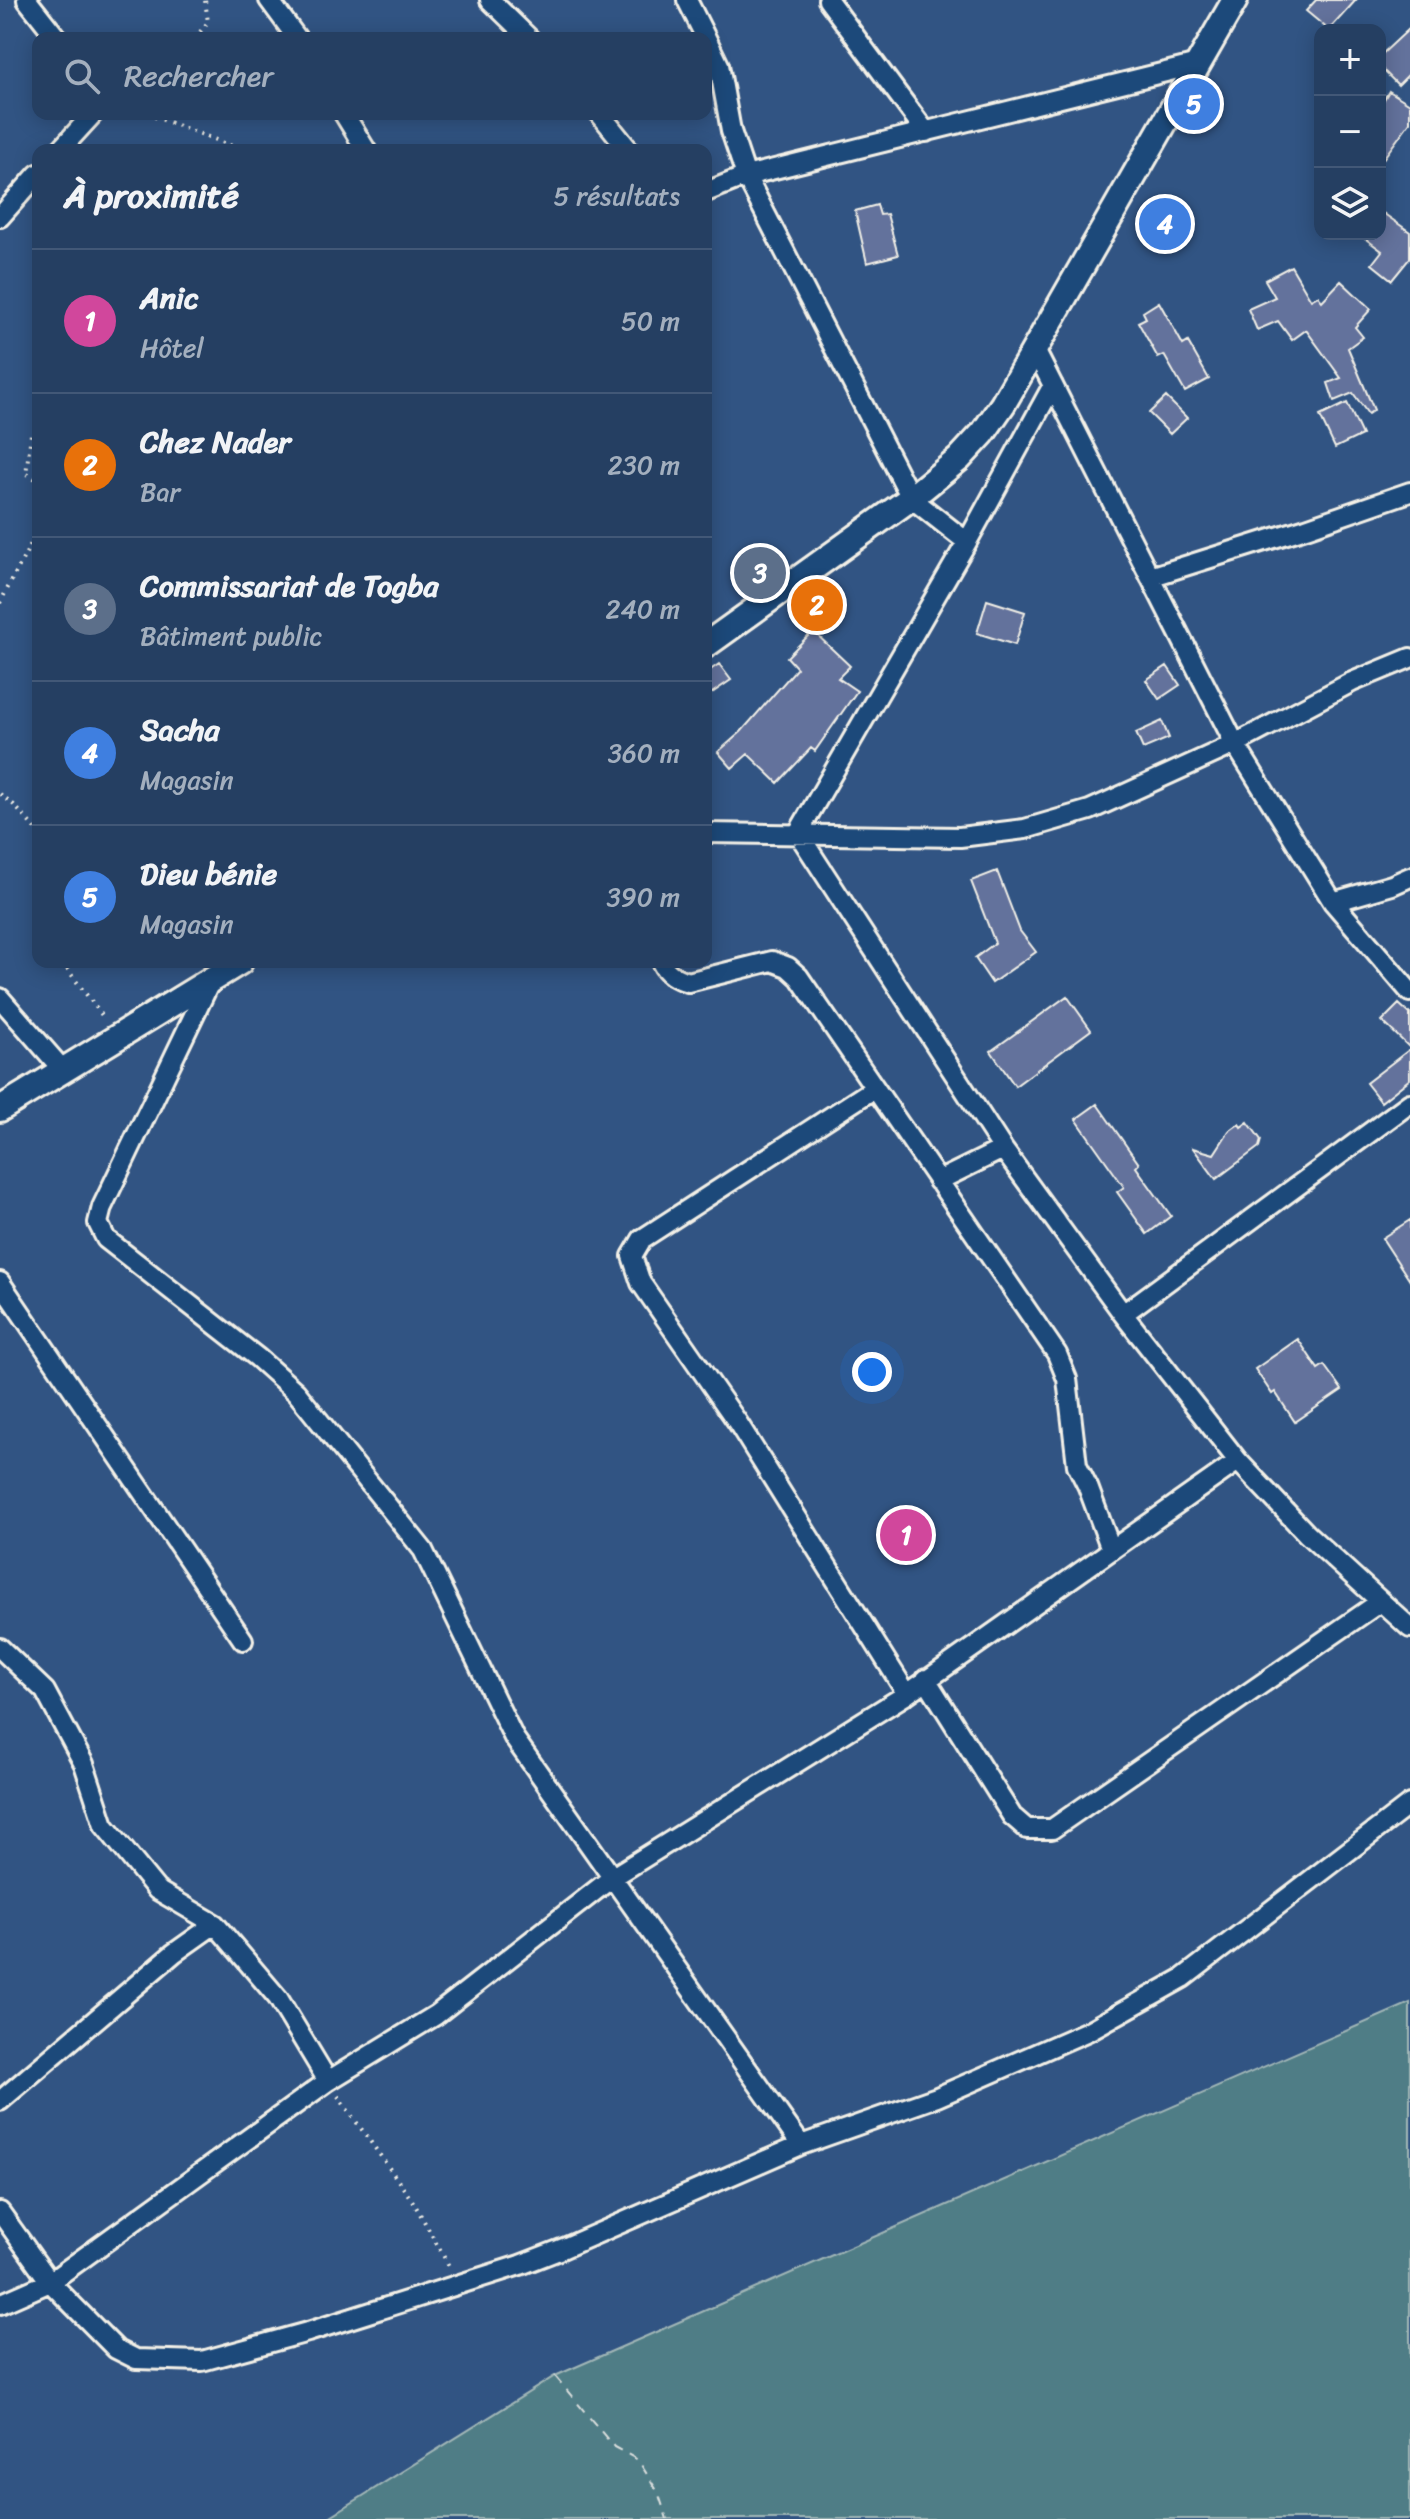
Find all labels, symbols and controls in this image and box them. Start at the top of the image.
map controls [1314,24,1386,240]
button: + [1314,24,1386,96]
search box [32,32,712,120]
text: Rechercher [124,49,274,103]
icon: search [60,54,104,98]
pin: 5 [1168,74,1220,134]
button: − [1314,96,1386,168]
text: À proximité [64,166,239,226]
button: layers [1314,168,1386,240]
text: 5 résultats [554,173,680,219]
pin: 4 [1139,194,1191,254]
text: Anic [140,271,199,325]
text: 1 [84,298,96,344]
text: 50 m [621,298,680,344]
text: Hôtel [140,325,204,371]
text: Chez Nader [140,415,291,469]
text: 2 [82,442,98,488]
text: 230 m [608,442,680,488]
text: Bar [140,469,180,515]
pin: 3 [734,543,786,603]
text: Commissariat de Togba [140,559,439,613]
pin: 2 [791,575,843,635]
text: 3 [83,586,97,632]
text: 240 m [606,586,680,632]
text: Bâtiment public [140,613,323,659]
text: Sacha [140,703,220,757]
text: 4 [82,730,98,776]
text: 360 m [608,730,680,776]
text: Magasin [140,757,234,803]
text: Dieu bénie [140,847,277,901]
text: 5 [82,874,98,920]
text: 390 m [607,874,680,920]
text: Magasin [140,901,234,947]
your location [852,1352,892,1392]
pin: 1 [880,1505,932,1565]

